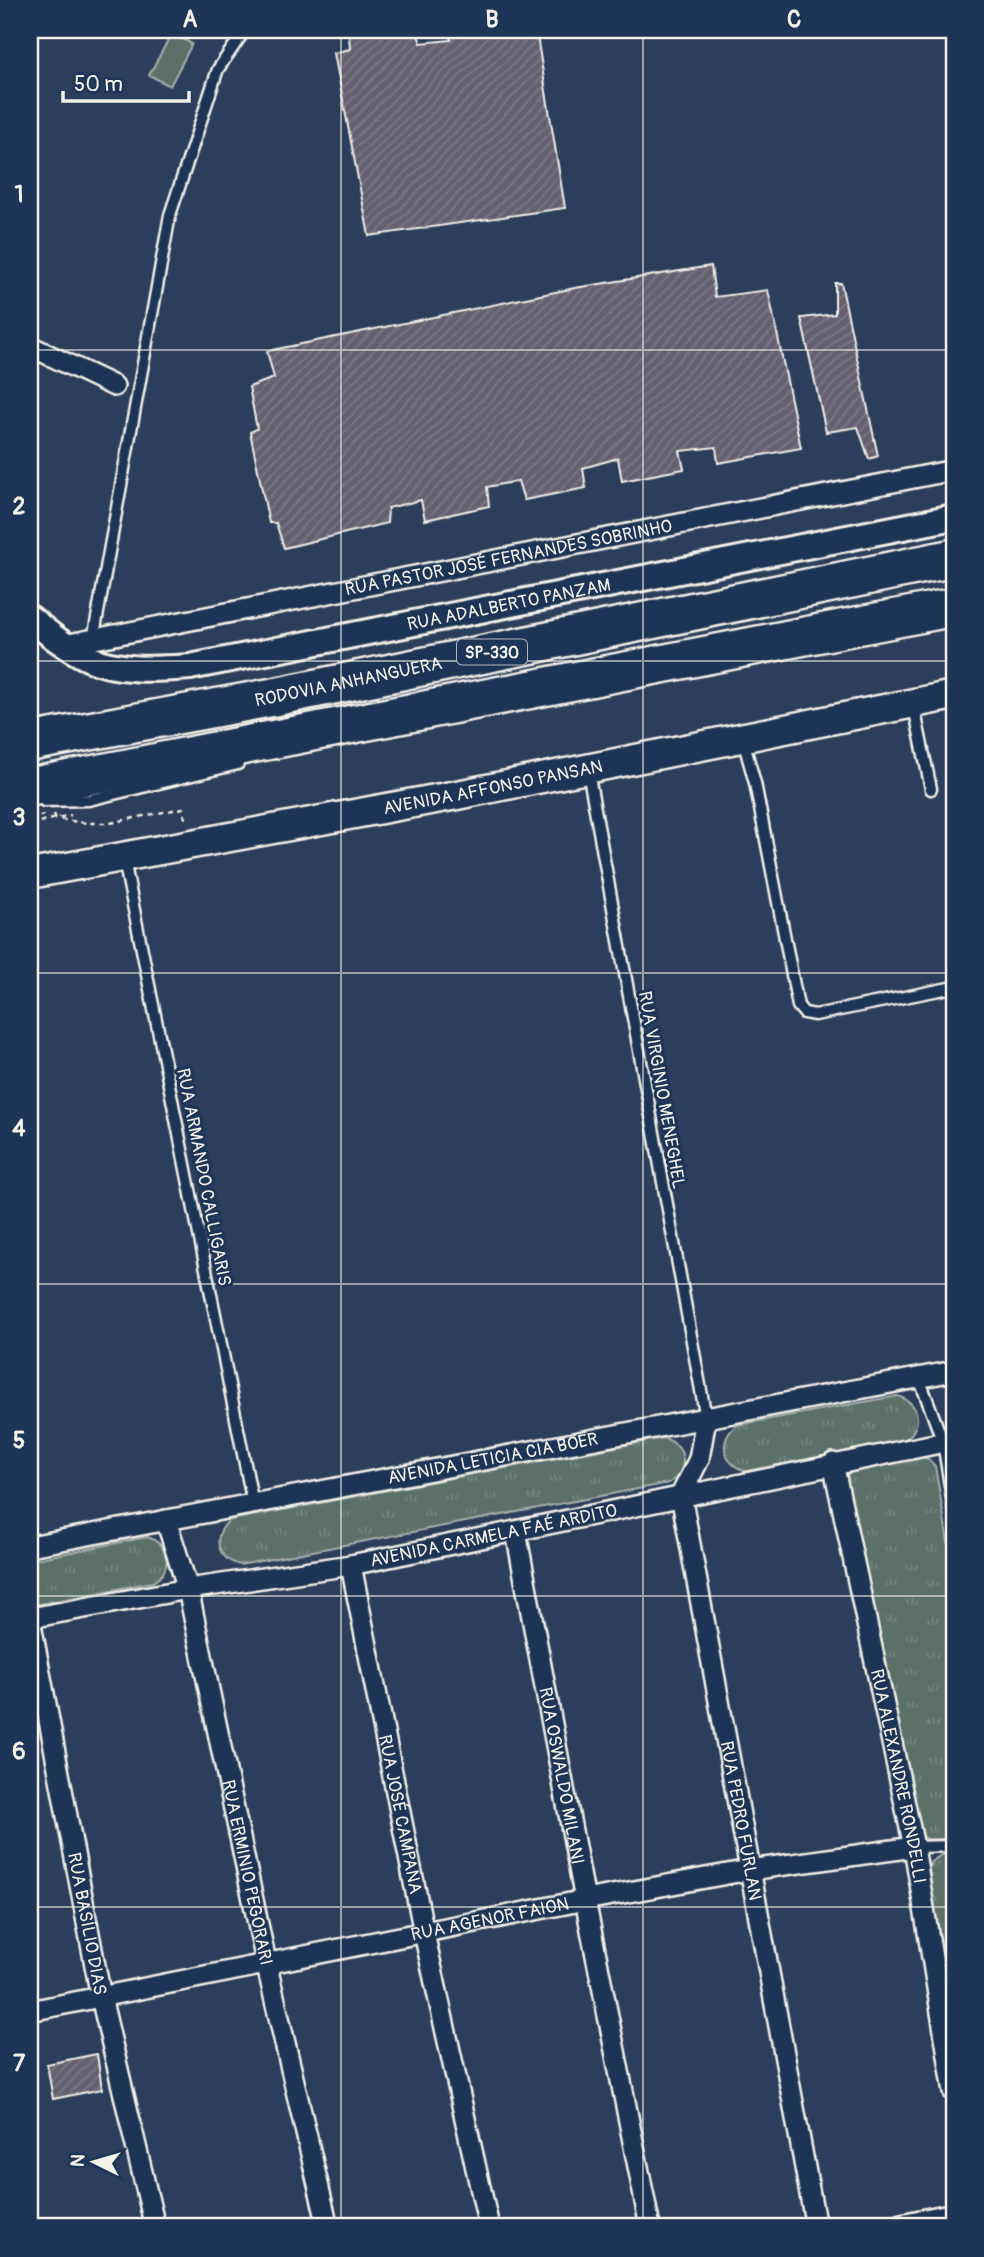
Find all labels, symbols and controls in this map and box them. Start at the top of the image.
text: A [183,5,198,34]
text: B [485,5,499,34]
text: C [787,5,801,34]
scale bar [63,60,189,104]
text: 50 m [74,71,123,98]
text: 1 [15,180,24,209]
text: 2 [13,492,26,521]
street label: RUA PASTOR JOSÉ FERNANDES SOBRINHO [343,515,674,601]
street label: RUA ADALBERTO PANZAM [405,574,613,636]
road number: SP-330 [457,639,527,664]
street label: RODOVIA ANHANGUERA [253,652,444,712]
street label: AVENIDA AFFONSO PANSAN [381,755,605,820]
text: 3 [13,803,25,832]
street label: RUA VIRGINIO MENEGHEL [633,989,690,1191]
street label: RUA ARMANDO CALLIGARIS [171,1066,236,1288]
text: 4 [12,1114,26,1143]
text: 5 [13,1426,25,1455]
street label: AVENIDA LETICIA CIA BOER [386,1428,600,1490]
street label: AVENIDA CARMELA FAÉ ARDITO [368,1499,619,1573]
street label: RUA ALEXANDRE RONDELLI [865,1667,931,1885]
street label: RUA OSWALDO MILANI [533,1685,589,1866]
street label: RUA JOSÉ CAMPANA [373,1733,427,1896]
text: 6 [12,1737,26,1766]
street label: RUA PEDRO FURLAN [715,1739,767,1902]
street label: RUA ERMINIO PEGORARI [216,1778,277,1968]
street label: RUA BASÍLIO DIAS [62,1851,111,1997]
street label: RUA AGENOR FAION [409,1892,571,1947]
text: 7 [13,2049,26,2078]
north arrow [60,2128,130,2198]
text: N [66,2153,91,2168]

